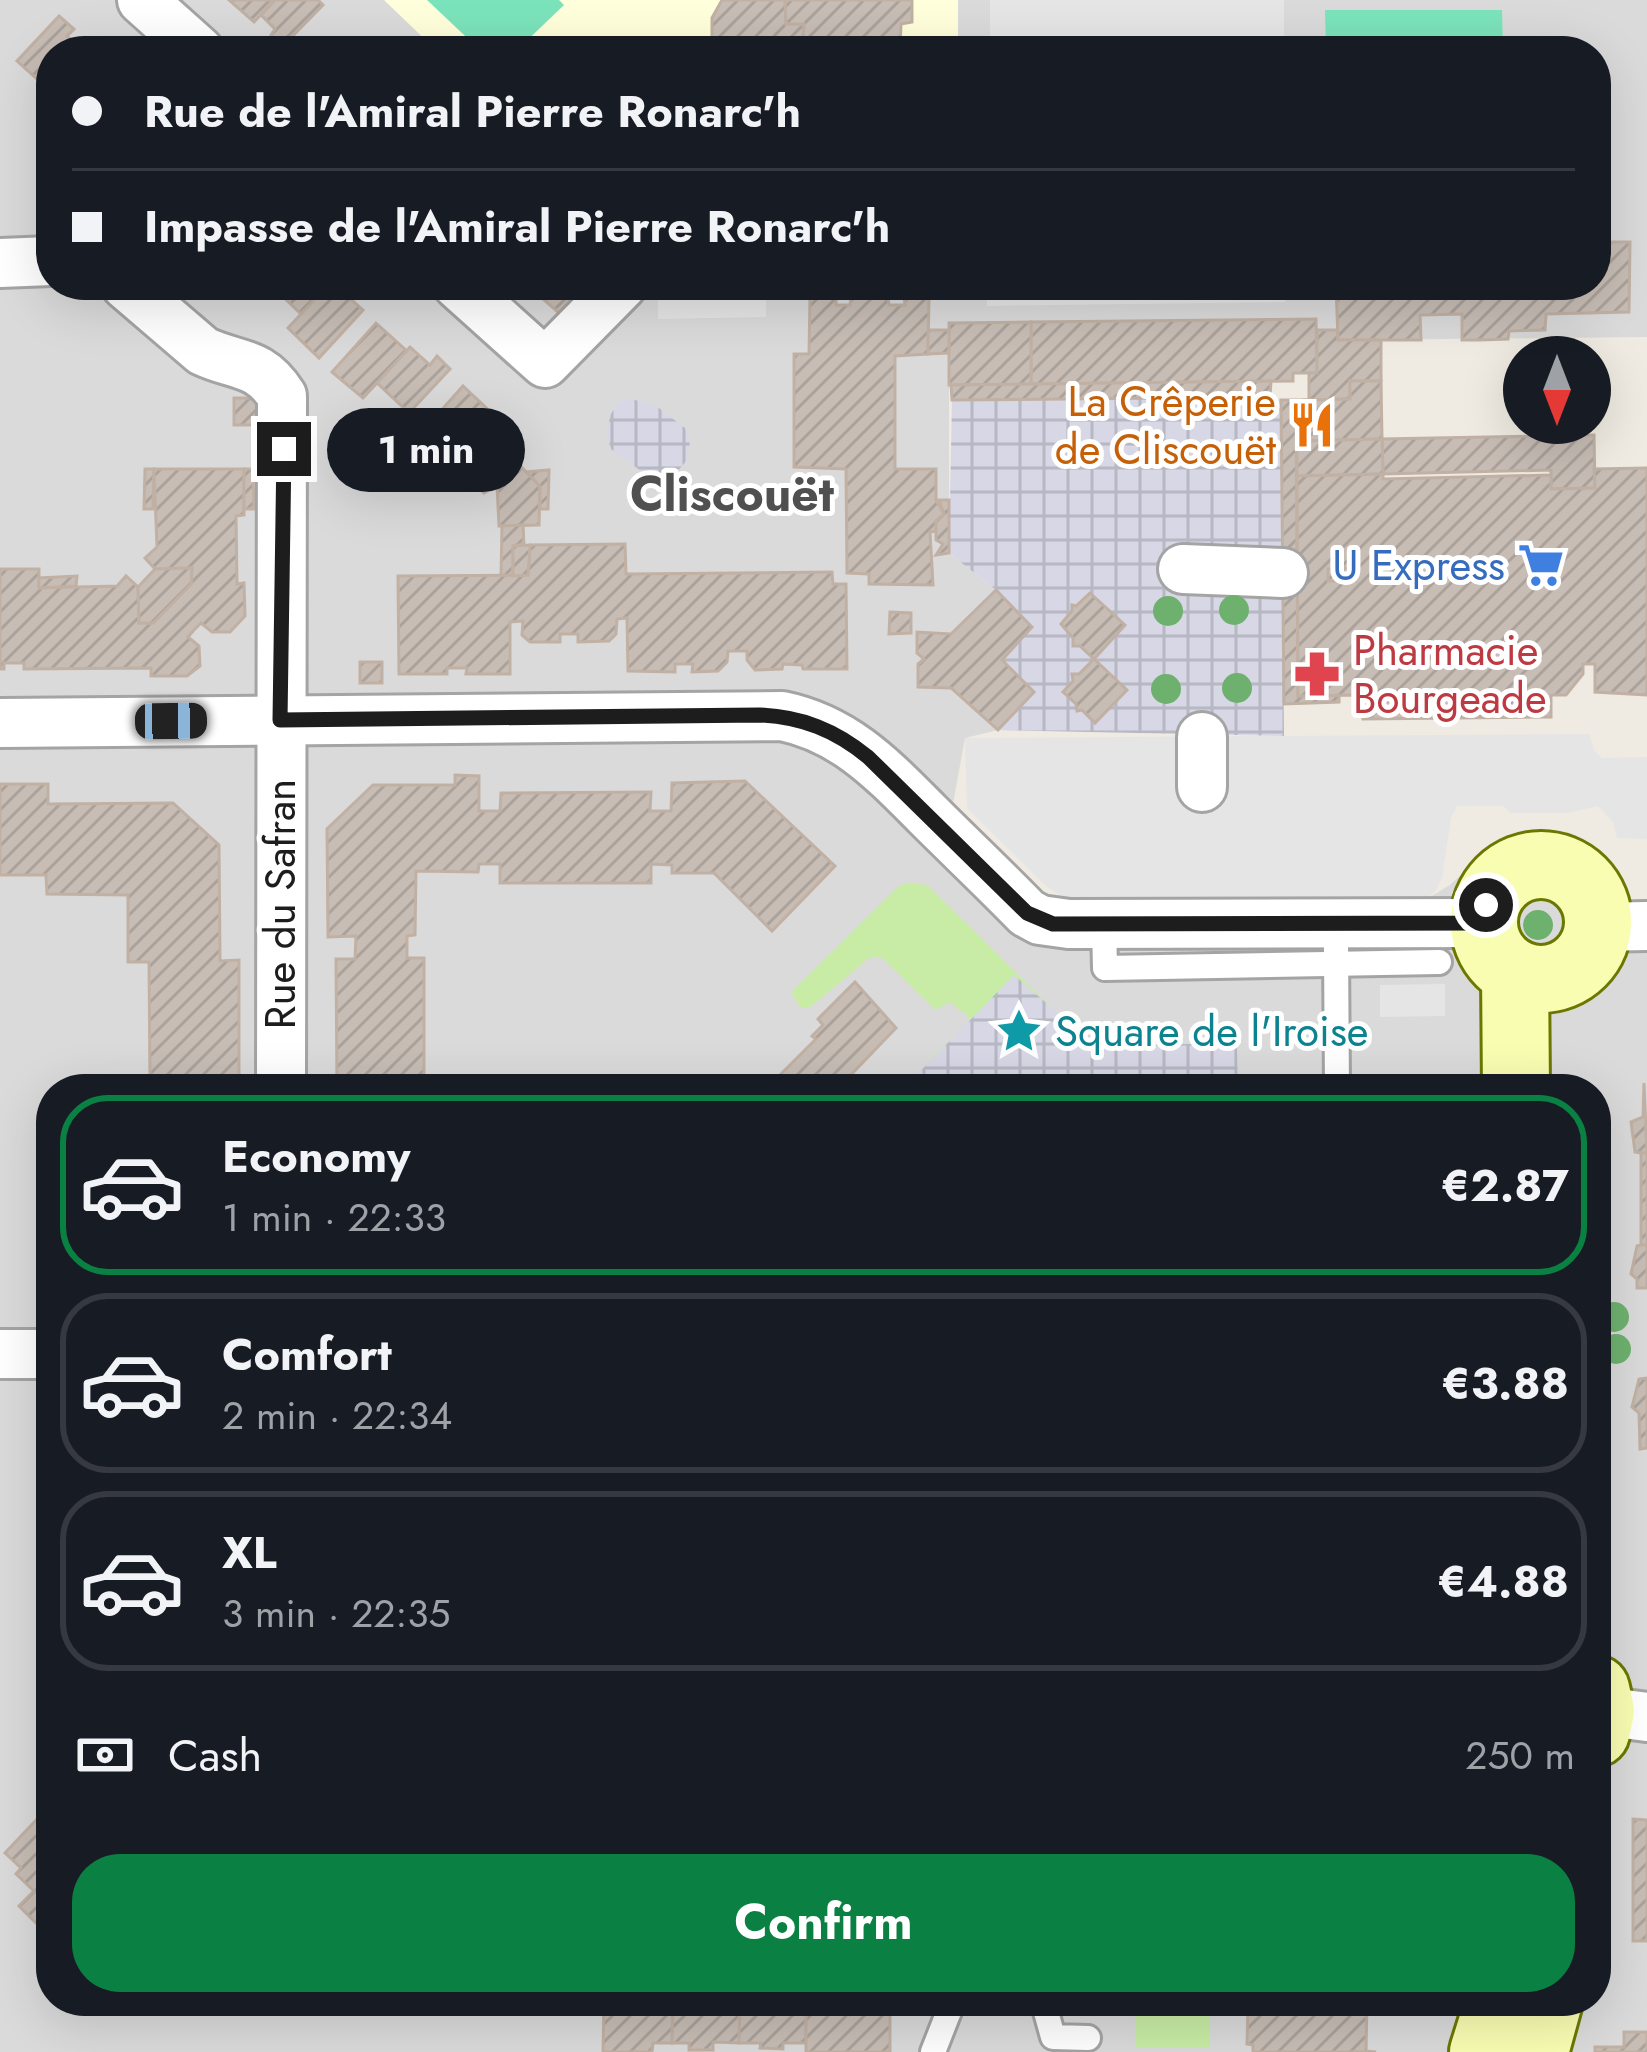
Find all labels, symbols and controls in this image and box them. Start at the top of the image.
text: Rue de l'Amiral Pierre Ronarc'h [144,79,801,144]
text: Impasse de l'Amiral Pierre Ronarc'h [144,194,890,259]
north arrow [1503,336,1611,444]
map controls [1503,336,1611,444]
place label: La Crêperie de Cliscouët [1055,371,1276,480]
restaurant icon: La Crêperie de Cliscouët [1287,400,1337,450]
callout: 1 min [326,407,524,491]
text: 1 min [378,421,474,478]
route end [257,422,311,476]
district label: Cliscouët [630,460,835,529]
place label: U Express [1332,535,1505,596]
supermarket icon: U Express [1516,540,1566,590]
place label: Pharmacie Bourgeade [1353,620,1547,729]
pharmacy icon: Pharmacie Bourgeade [1292,649,1342,699]
car [135,702,207,740]
street label: Rue du Safran [250,779,311,1029]
route start [1459,878,1513,932]
place label: Square de l'Iroise [1055,1001,1369,1062]
place icon: Square de l'Iroise [994,1006,1044,1056]
text: Economy [222,1124,410,1189]
icon: car [78,1131,186,1239]
text: €2.87 [1441,1153,1569,1218]
text: 1 min · 22:33 [222,1189,446,1246]
text: Comfort [222,1322,392,1387]
icon: car [78,1329,186,1437]
text: €3.88 [1441,1351,1569,1416]
text: 2 min · 22:34 [222,1387,452,1444]
text: XL [222,1520,277,1585]
icon: car [78,1527,186,1635]
text: €4.88 [1437,1549,1569,1614]
text: 3 min · 22:35 [222,1585,451,1642]
icon: cash [72,1722,138,1788]
text: Cash [168,1723,262,1788]
text: 250 m [1465,1727,1575,1784]
button: Confirm [72,1854,1575,1992]

